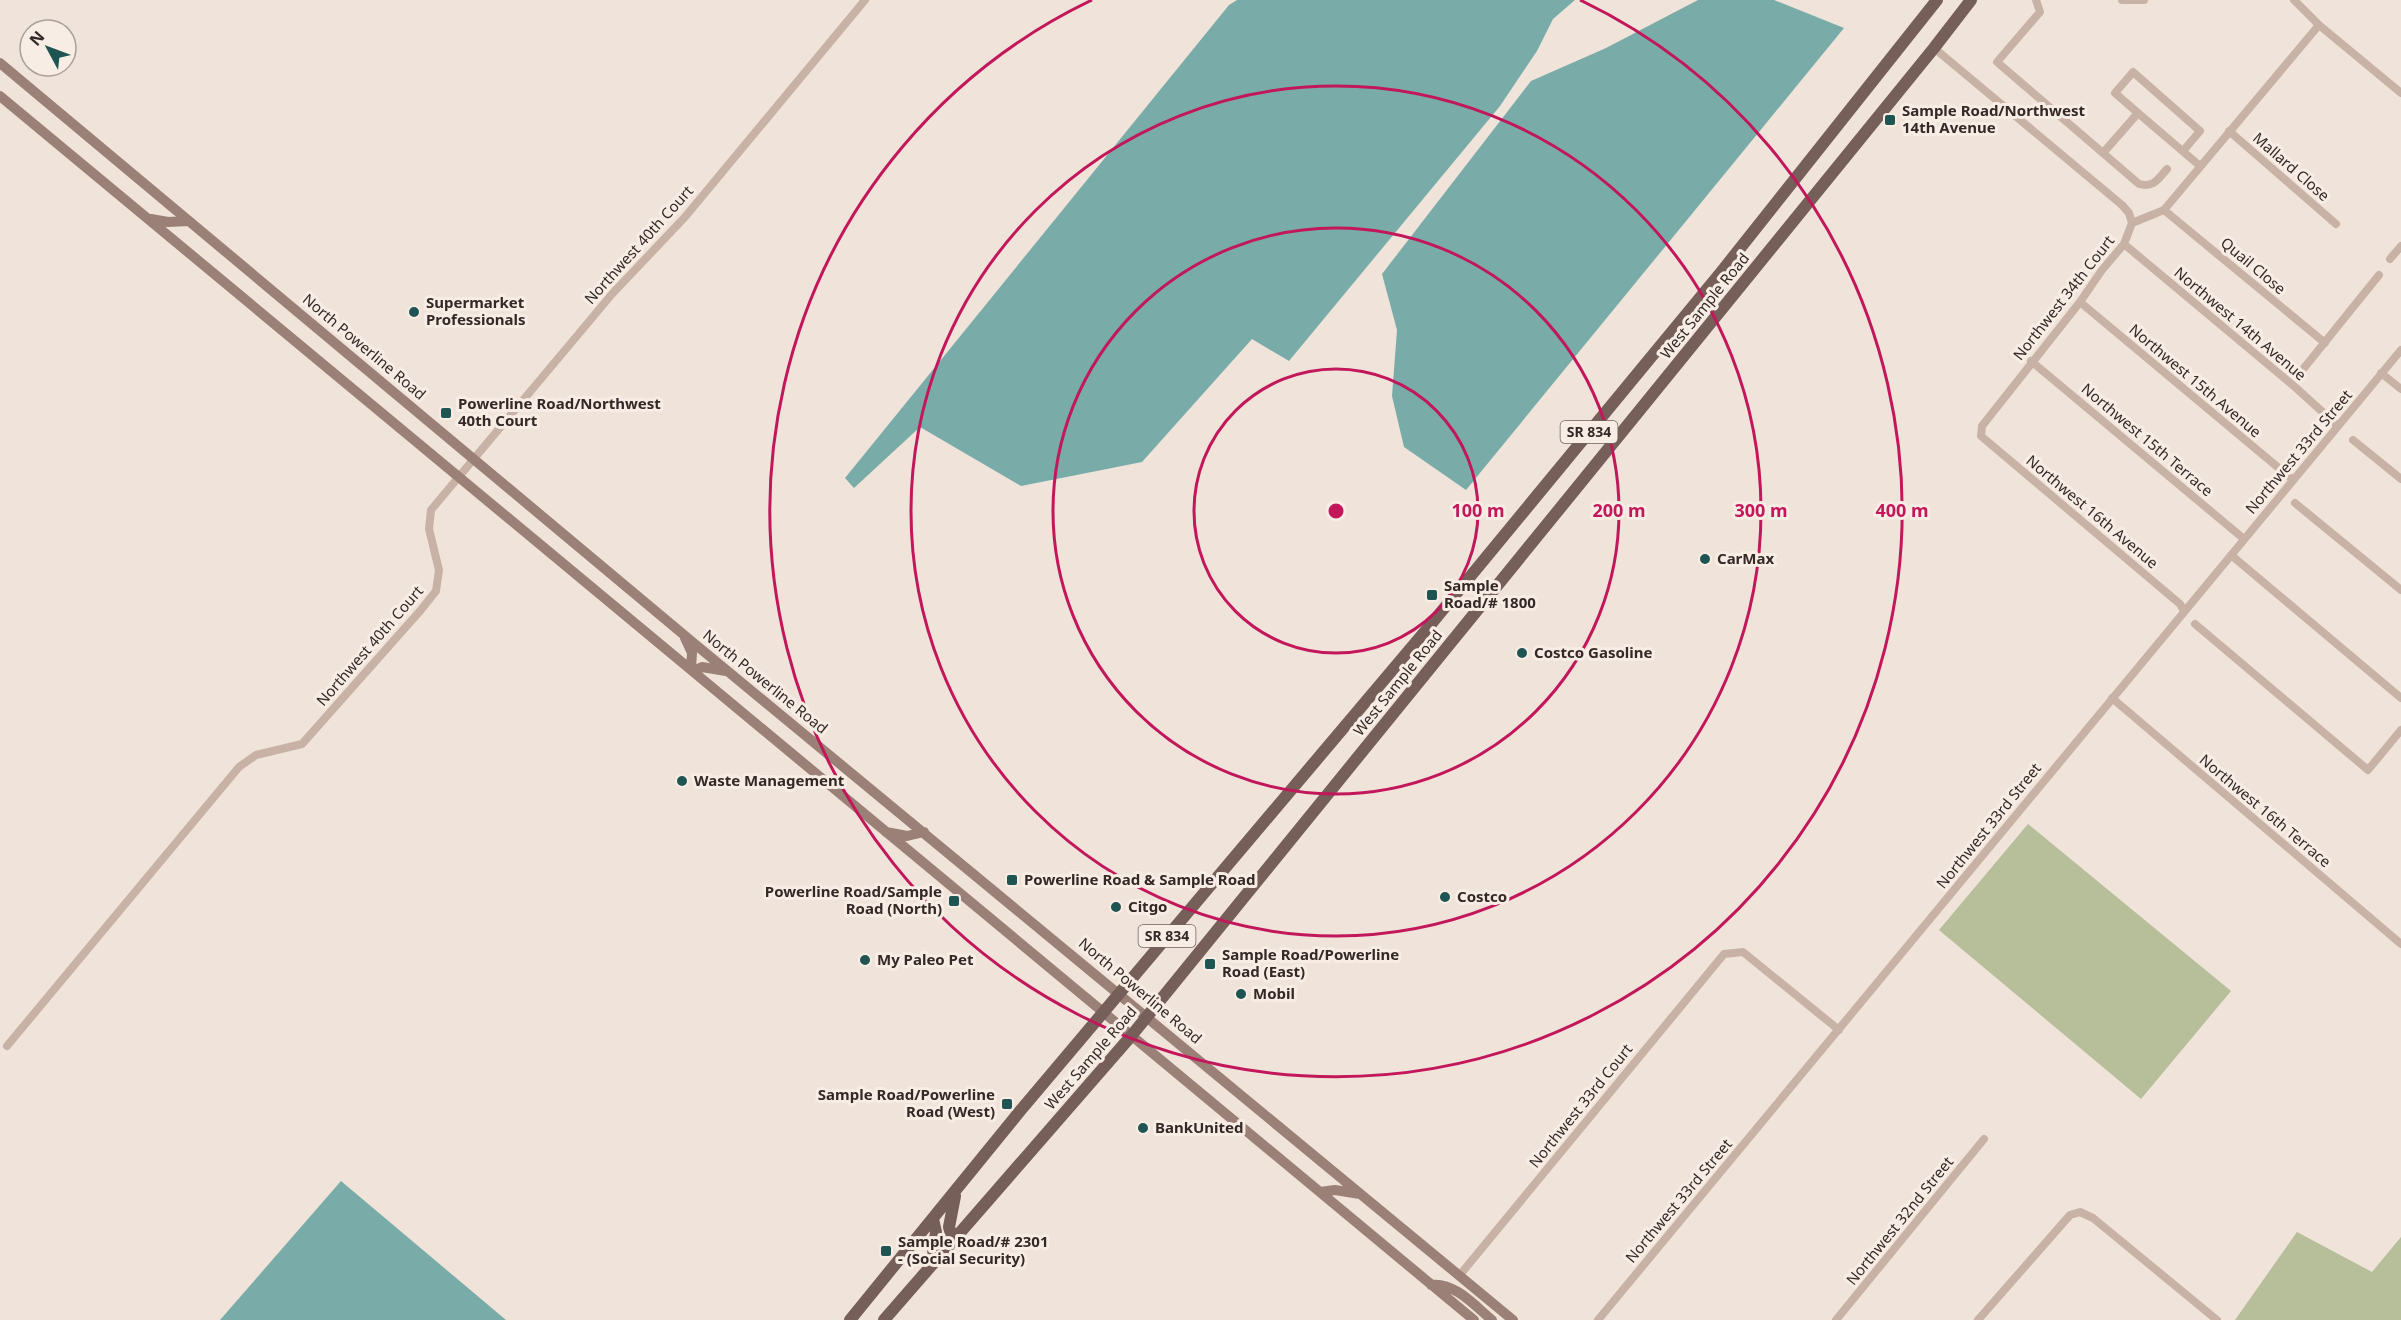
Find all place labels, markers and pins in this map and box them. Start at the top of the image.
place label: Sample Road/Northwest 14th Avenue [1902,100,2085,137]
marker: Sample Road/Northwest 14th Avenue [1883,113,1897,127]
place label: Supermarket Professionals [426,292,526,329]
marker: Supermarket Professionals [407,305,421,319]
place label: Powerline Road/Northwest 40th Court [458,393,661,430]
marker: Powerline Road/Northwest 40th Court [439,406,453,420]
centre of rings [1326,501,1346,521]
place label: CarMax [1717,548,1774,568]
marker: CarMax [1698,552,1712,566]
place label: Sample Road/# 1800 [1444,575,1536,612]
marker: Sample Road/# 1800 [1425,588,1439,602]
place label: Costco Gasoline [1534,642,1653,662]
marker: Costco Gasoline [1515,646,1529,660]
place label: Waste Management [694,770,845,790]
marker: Waste Management [675,774,689,788]
place label: Powerline Road & Sample Road [1024,869,1256,889]
marker: Powerline Road & Sample Road [1005,873,1019,887]
place label: Powerline Road/Sample Road (North) [765,881,942,918]
place label: Costco [1457,886,1507,906]
marker: Costco [1438,890,1452,904]
marker: Powerline Road/Sample Road (North) [947,894,961,908]
place label: Citgo [1128,896,1167,916]
marker: Citgo [1109,900,1123,914]
place label: Sample Road/Powerline Road (East) [1222,944,1399,981]
place label: My Paleo Pet [877,949,974,969]
marker: My Paleo Pet [858,953,872,967]
marker: Sample Road/Powerline Road (East) [1203,957,1217,971]
place label: Mobil [1253,983,1295,1003]
marker: Mobil [1234,987,1248,1001]
place label: Sample Road/Powerline Road (West) [818,1084,995,1121]
marker: Sample Road/Powerline Road (West) [1000,1097,1014,1111]
place label: BankUnited [1155,1117,1244,1137]
marker: BankUnited [1136,1121,1150,1135]
place label: Sample Road/# 2301 - (Social Security) [898,1231,1049,1268]
marker: Sample Road/# 2301 - (Social Security) [879,1244,893,1258]

